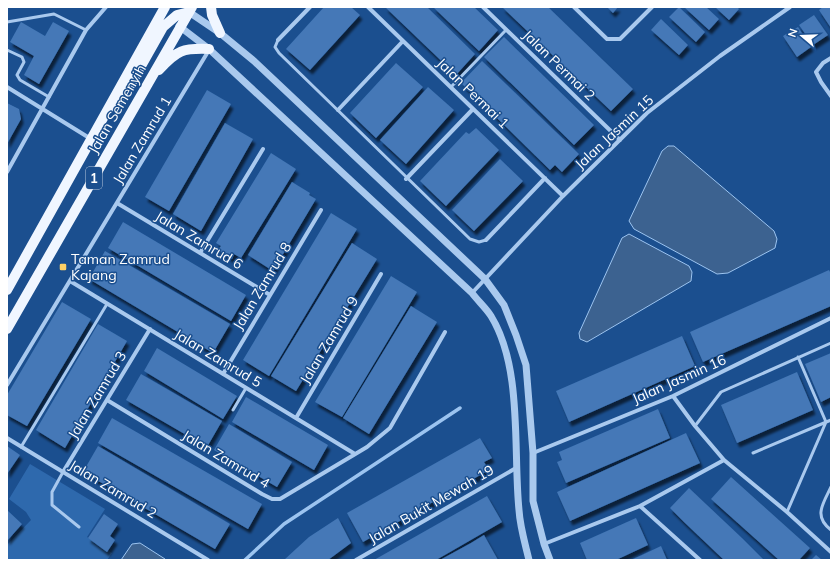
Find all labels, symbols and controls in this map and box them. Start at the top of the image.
north arrow [782,16,822,56]
street label: Jalan Permai 2 [519,26,599,104]
text: N [785,27,801,39]
street label: Jalan Permai 1 [433,54,513,132]
street label: Jalan Semenyih [84,61,150,157]
street label: Jalan Jasmin 15 [571,91,657,173]
street label: Jalan Zamrud 1 [109,93,175,187]
road number: 1 [86,167,102,189]
street label: Jalan Zamrud 6 [152,207,246,273]
street label: Jalan Zamrud 8 [229,239,295,333]
place label: Taman Zamrud Kajang [71,250,170,284]
marker: Taman Zamrud Kajang [58,262,68,272]
street label: Jalan Zamrud 9 [296,293,362,387]
street label: Jalan Zamrud 5 [171,325,265,391]
street label: Jalan Zamrud 3 [64,348,130,442]
street label: Jalan Jasmin 16 [629,350,729,408]
street label: Jalan Zamrud 4 [179,426,274,493]
street label: Jalan Zamrud 2 [66,456,160,522]
street label: Jalan Bukit Mewah 19 [365,461,497,547]

